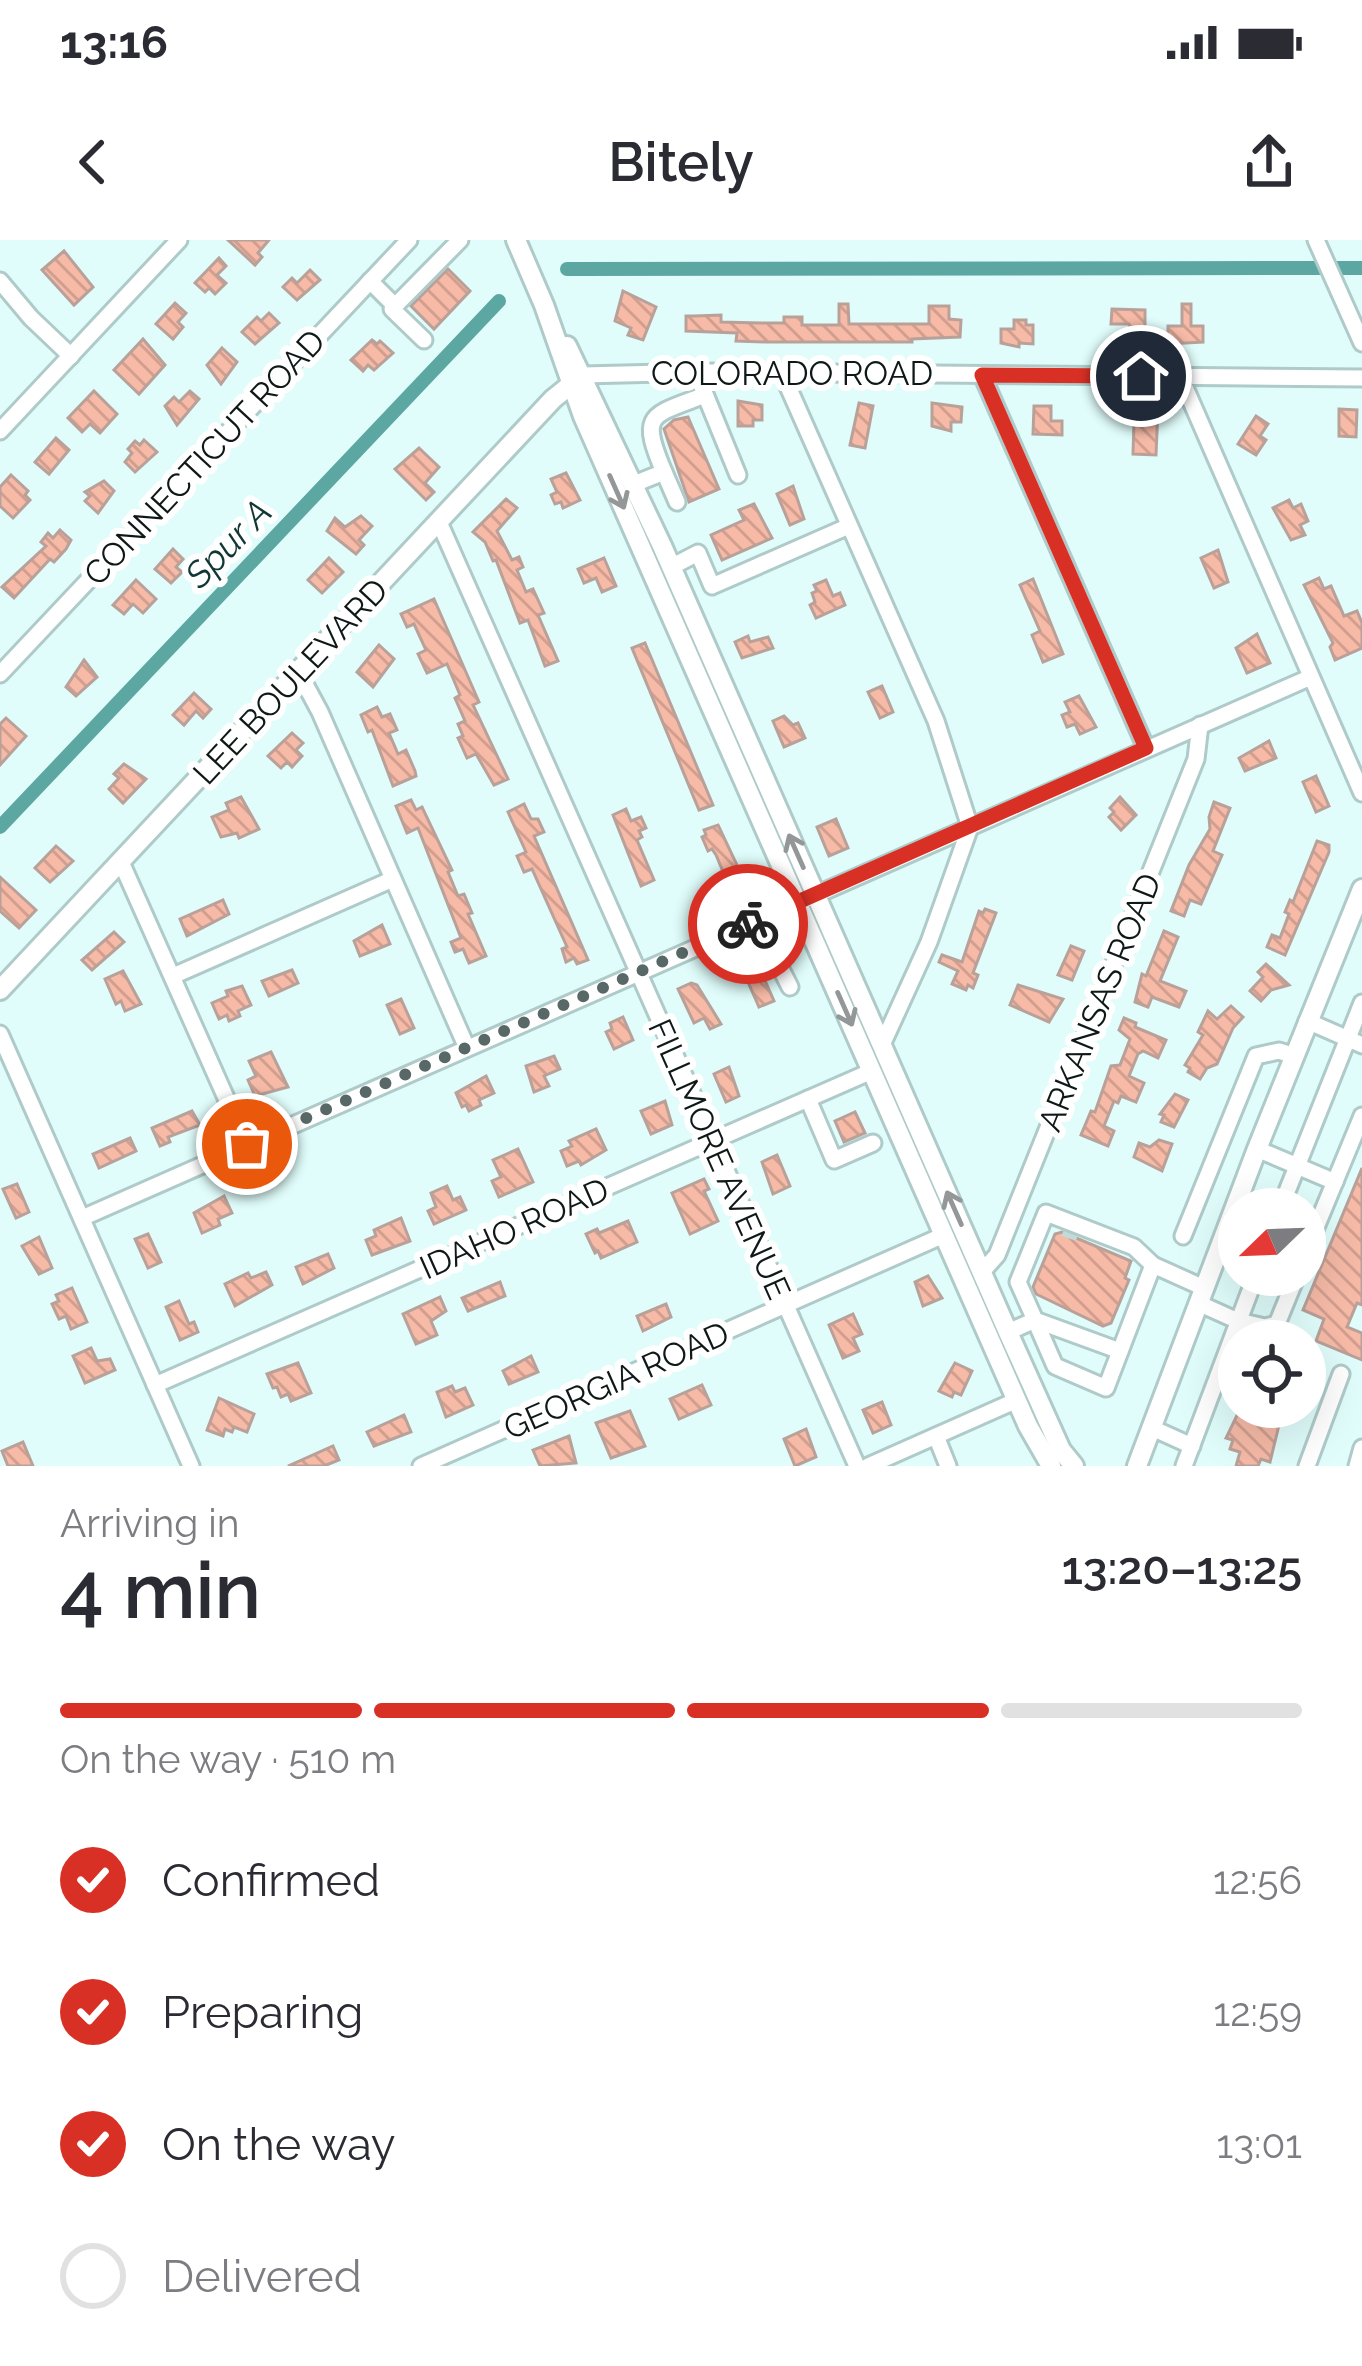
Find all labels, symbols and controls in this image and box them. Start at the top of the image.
text: 13:16 [60,16,168,69]
icon: back [60,129,126,195]
icon: share [1236,129,1302,195]
text: Bitely [608,130,754,194]
street label: CONNECTICUT ROAD [76,321,333,593]
pin [1090,325,1192,427]
icon: home [1108,343,1174,409]
street label: COLORADO ROAD [651,354,933,393]
one-way arrow [607,473,629,509]
water label: Spur A [175,490,280,596]
street label: LEE BOULEVARD [185,570,396,792]
one-way arrow [784,834,806,870]
courier [688,864,808,984]
street label: ARKANSAS ROAD [1030,868,1169,1137]
icon: bike [715,891,781,957]
one-way arrow [836,990,858,1026]
street label: FILLMORE AVENUE [640,1013,799,1305]
pin [196,1093,298,1195]
icon: bag [214,1111,280,1177]
street label: IDAHO ROAD [414,1170,614,1287]
north arrow [1218,1188,1326,1296]
map controls [1218,1188,1326,1428]
one-way arrow [941,1191,963,1227]
street label: GEORGIA ROAD [498,1313,735,1448]
button: locate [1218,1320,1326,1428]
text: Arriving in [60,1500,240,1546]
text: 13:20–13:25 [1062,1542,1302,1595]
text: 4 min [60,1545,261,1636]
text: On the way · 510 m [60,1736,396,1782]
icon: check [60,1847,126,1913]
text: Confirmed [162,1854,380,1907]
text: 12:56 [1213,1857,1302,1903]
icon: check [60,1979,126,2045]
text: Preparing [162,1986,363,2039]
text: 12:59 [1214,1989,1302,2035]
icon: check [60,2111,126,2177]
text: On the way [162,2118,396,2171]
text: 13:01 [1217,2121,1302,2167]
text: Delivered [162,2250,362,2303]

